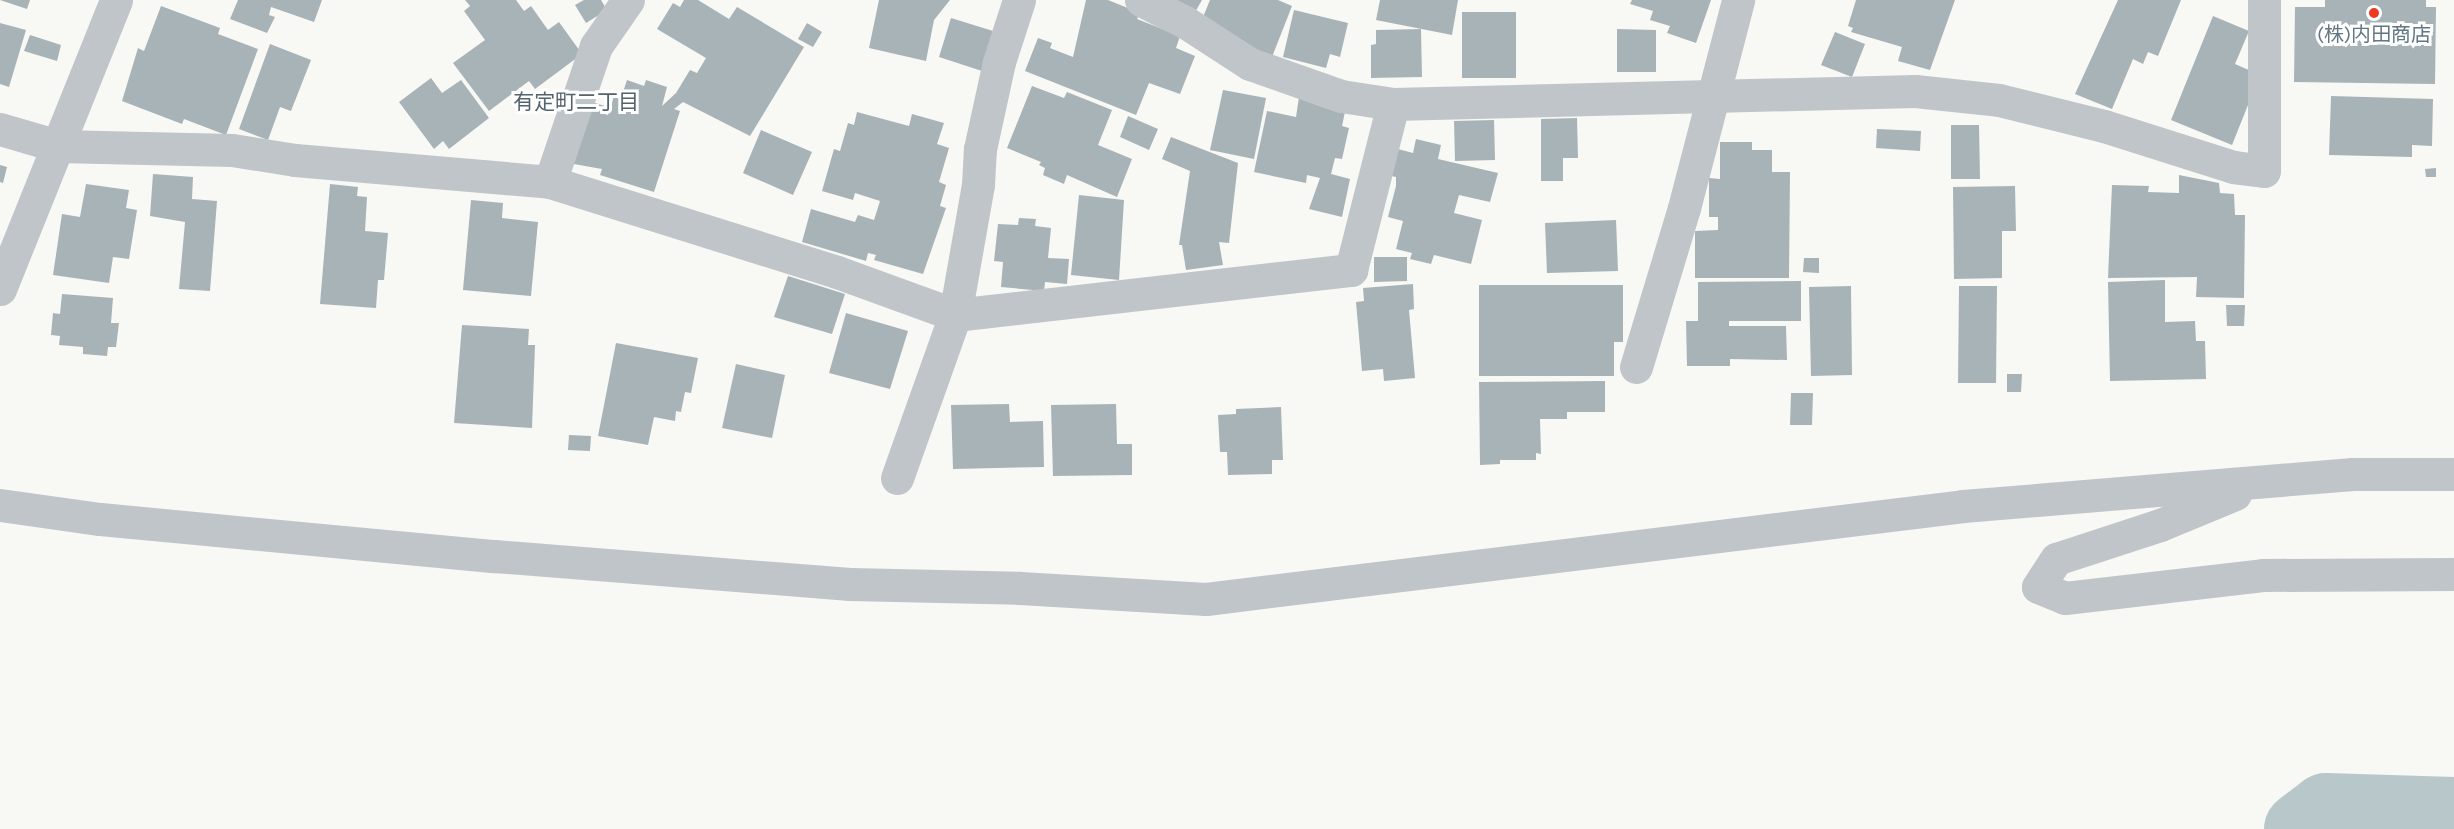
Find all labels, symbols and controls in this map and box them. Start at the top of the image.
marker: (株)内田商店 [2367,6,2381,20]
place label: (株)内田商店 [2317,22,2431,46]
district label: 有定町二丁目 [513,89,639,115]

